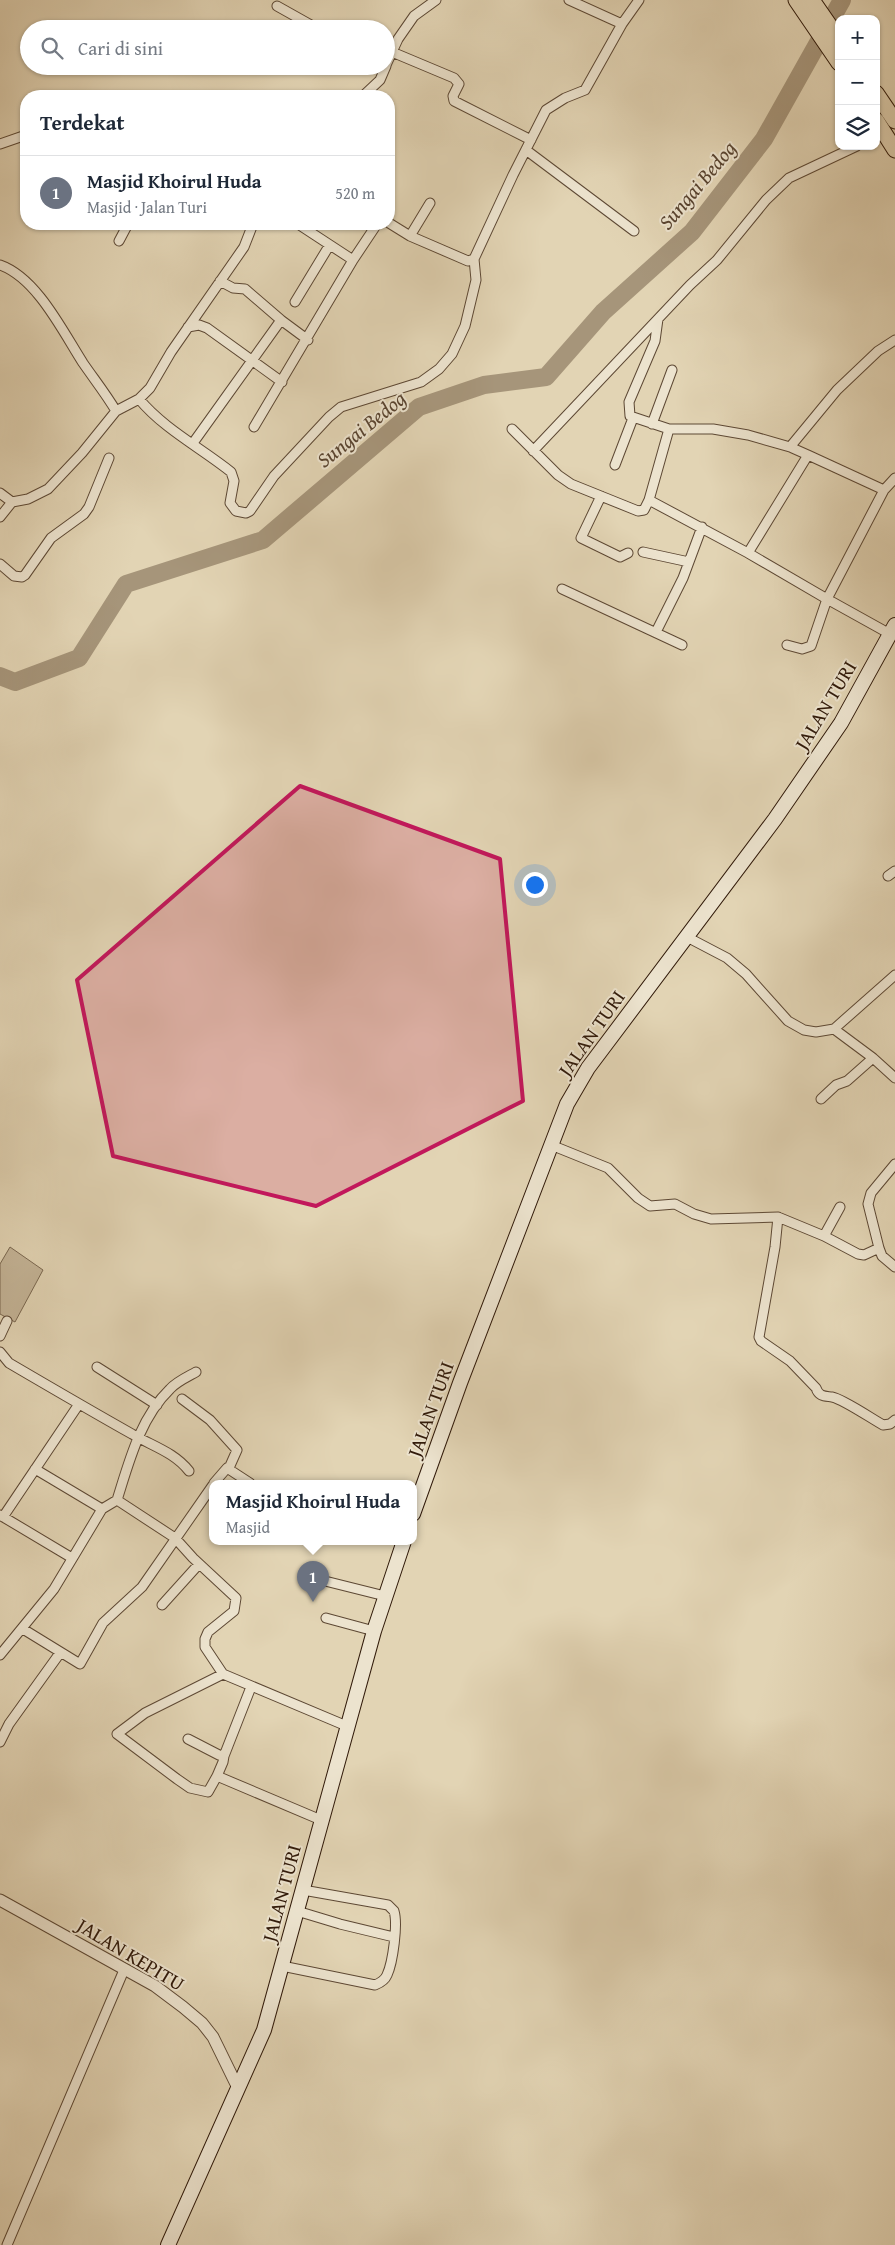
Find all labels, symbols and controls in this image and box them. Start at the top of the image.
map controls [835,15,880,150]
button: + [835,15,880,60]
search box [20,20,395,75]
icon: search [38,34,66,62]
text: Cari di sini [78,34,163,62]
button: − [835,60,880,105]
button: layers [835,105,880,150]
text: Terdekat [40,107,124,138]
water label: Sungai Bedog [651,134,744,236]
text: Masjid Khoirul Huda [87,167,262,195]
text: 1 [52,181,60,205]
text: 520 m [335,181,375,205]
text: Masjid · Jalan Turi [87,195,207,219]
water label: Sungai Bedog [310,383,413,475]
street label: JALAN TURI [785,655,863,758]
your location [522,872,548,898]
street label: JALAN TURI [549,984,632,1085]
street label: JALAN TURI [398,1357,461,1464]
popup [209,1480,417,1545]
text: Masjid Khoirul Huda [226,1487,400,1515]
text: Masjid [226,1515,270,1539]
pin: 1 [297,1561,329,1602]
street label: JALAN TURI [253,1841,308,1948]
street label: JALAN KEPITU [69,1909,190,1998]

